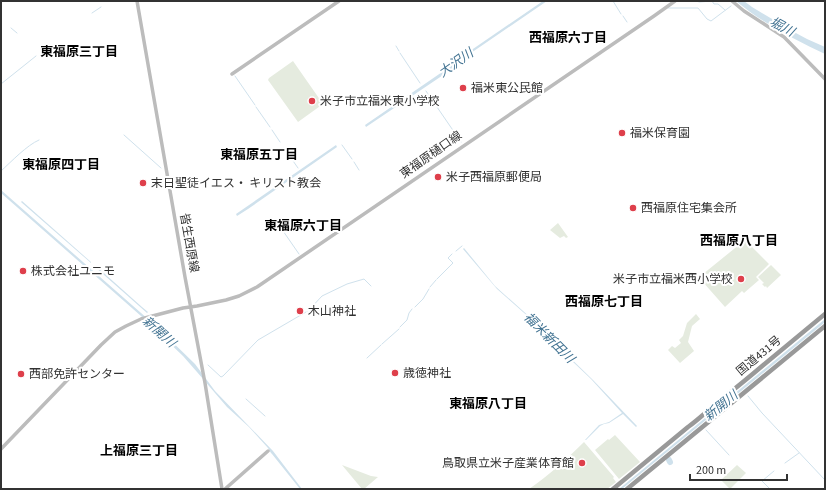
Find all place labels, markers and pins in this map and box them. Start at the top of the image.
place label: 福米東公民館 [471,80,543,97]
marker: 福米東公民館 [458,83,468,93]
place label: 米子市立福米東小学校 [320,93,440,110]
marker: 米子市立福米東小学校 [307,96,317,106]
place label: 福米保育園 [630,125,690,142]
marker: 福米保育園 [617,128,627,138]
place label: 米子西福原郵便局 [446,169,542,186]
marker: 米子西福原郵便局 [433,172,443,182]
place label: 末日聖徒イエス・ キリスト教会 [151,175,321,192]
marker: 末日聖徒イエス・ キリスト教会 [138,178,148,188]
place label: 西福原住宅集会所 [641,200,737,217]
marker: 西福原住宅集会所 [628,203,638,213]
place label: 株式会社ユニモ [31,263,115,280]
marker: 株式会社ユニモ [18,266,28,276]
place label: 米子市立福米西小学校 [613,271,733,288]
marker: 米子市立福米西小学校 [736,274,746,284]
place label: 木山神社 [308,303,356,320]
marker: 木山神社 [295,306,305,316]
place label: 歳徳神社 [403,365,451,382]
place label: 西部免許センター [29,366,125,383]
marker: 歳徳神社 [390,368,400,378]
marker: 西部免許センター [16,369,26,379]
place label: 鳥取県立米子産業体育館 [442,455,574,472]
marker: 鳥取県立米子産業体育館 [577,458,587,468]

